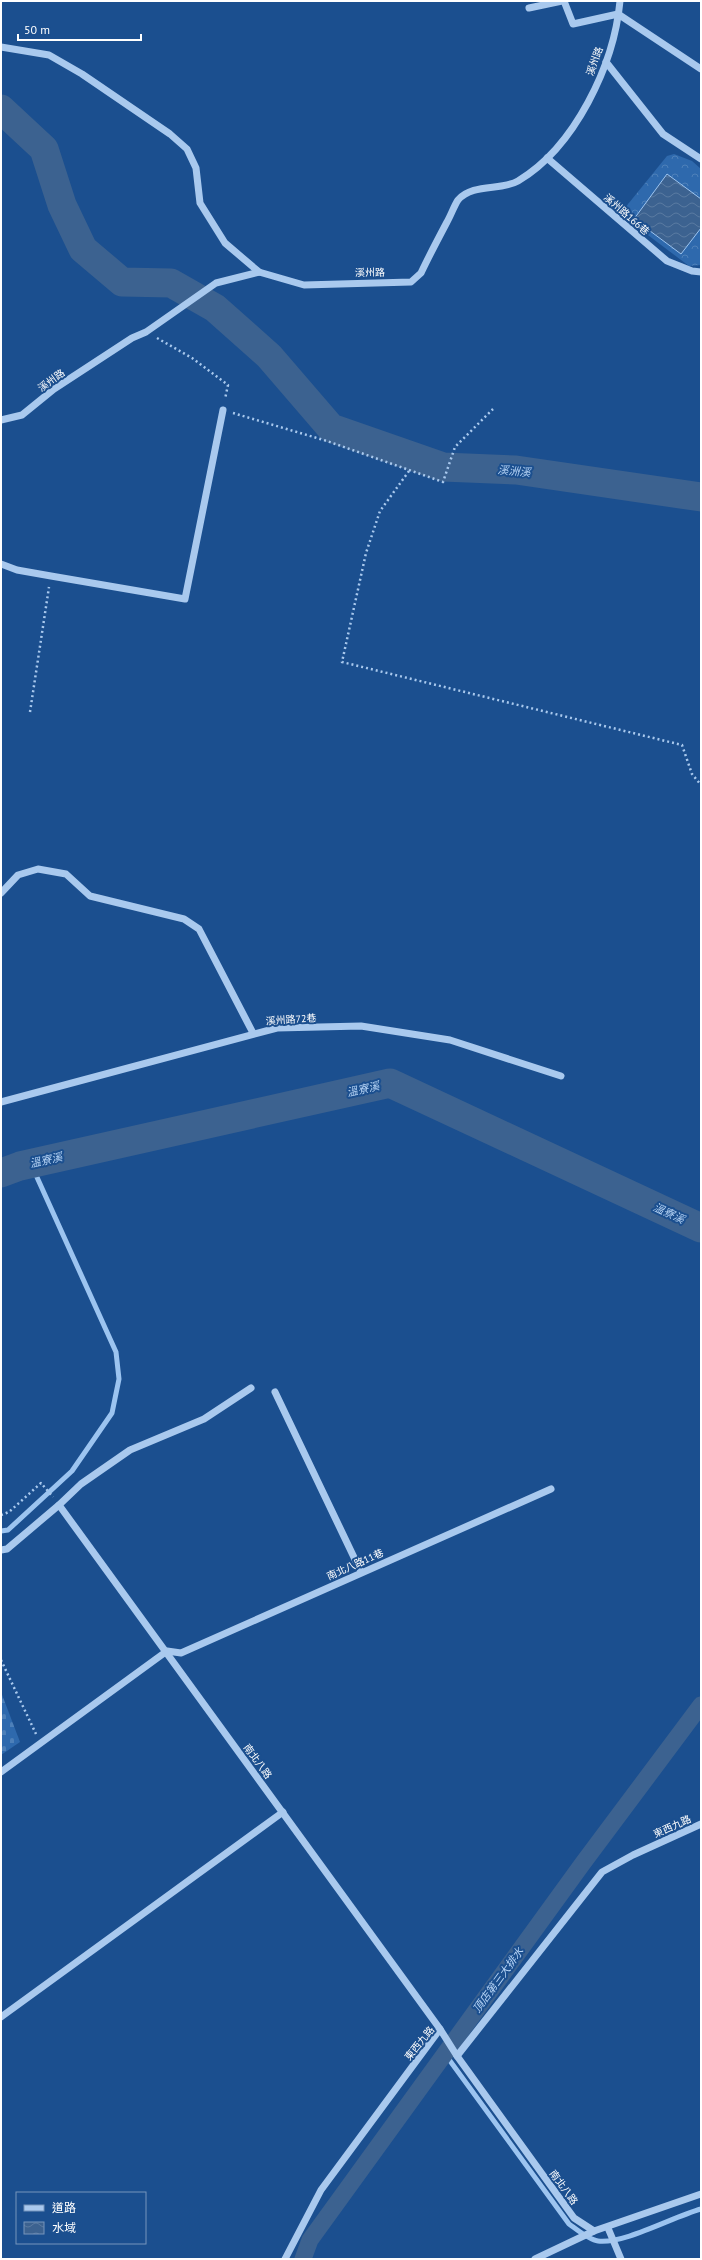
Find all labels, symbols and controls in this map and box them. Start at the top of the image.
scale bar [18,16,141,42]
text: 50 m [24,22,50,37]
street label: 溪州路 [583,45,606,77]
street label: 溪州路166巷 [601,191,652,238]
street label: 溪州路 [355,266,385,279]
street label: 溪州路 [35,366,67,394]
water label: 溪洲溪 [497,463,533,480]
street label: 溪州路72巷 [265,1011,317,1028]
water label: 溫寮溪 [345,1078,383,1100]
water label: 溫寮溪 [28,1149,66,1171]
water label: 溫寮溪 [651,1200,689,1227]
street label: 南北八路11巷 [325,1546,386,1583]
street label: 南北八路 [241,1741,275,1781]
street label: 東西九路 [651,1812,693,1841]
water label: 頂店第三大排水 [470,1944,527,2015]
street label: 東西九路 [402,2024,437,2063]
street label: 南北八路 [547,2167,581,2207]
legend [16,2192,146,2244]
text: 道路 [52,2200,76,2215]
text: 水域 [52,2220,76,2235]

